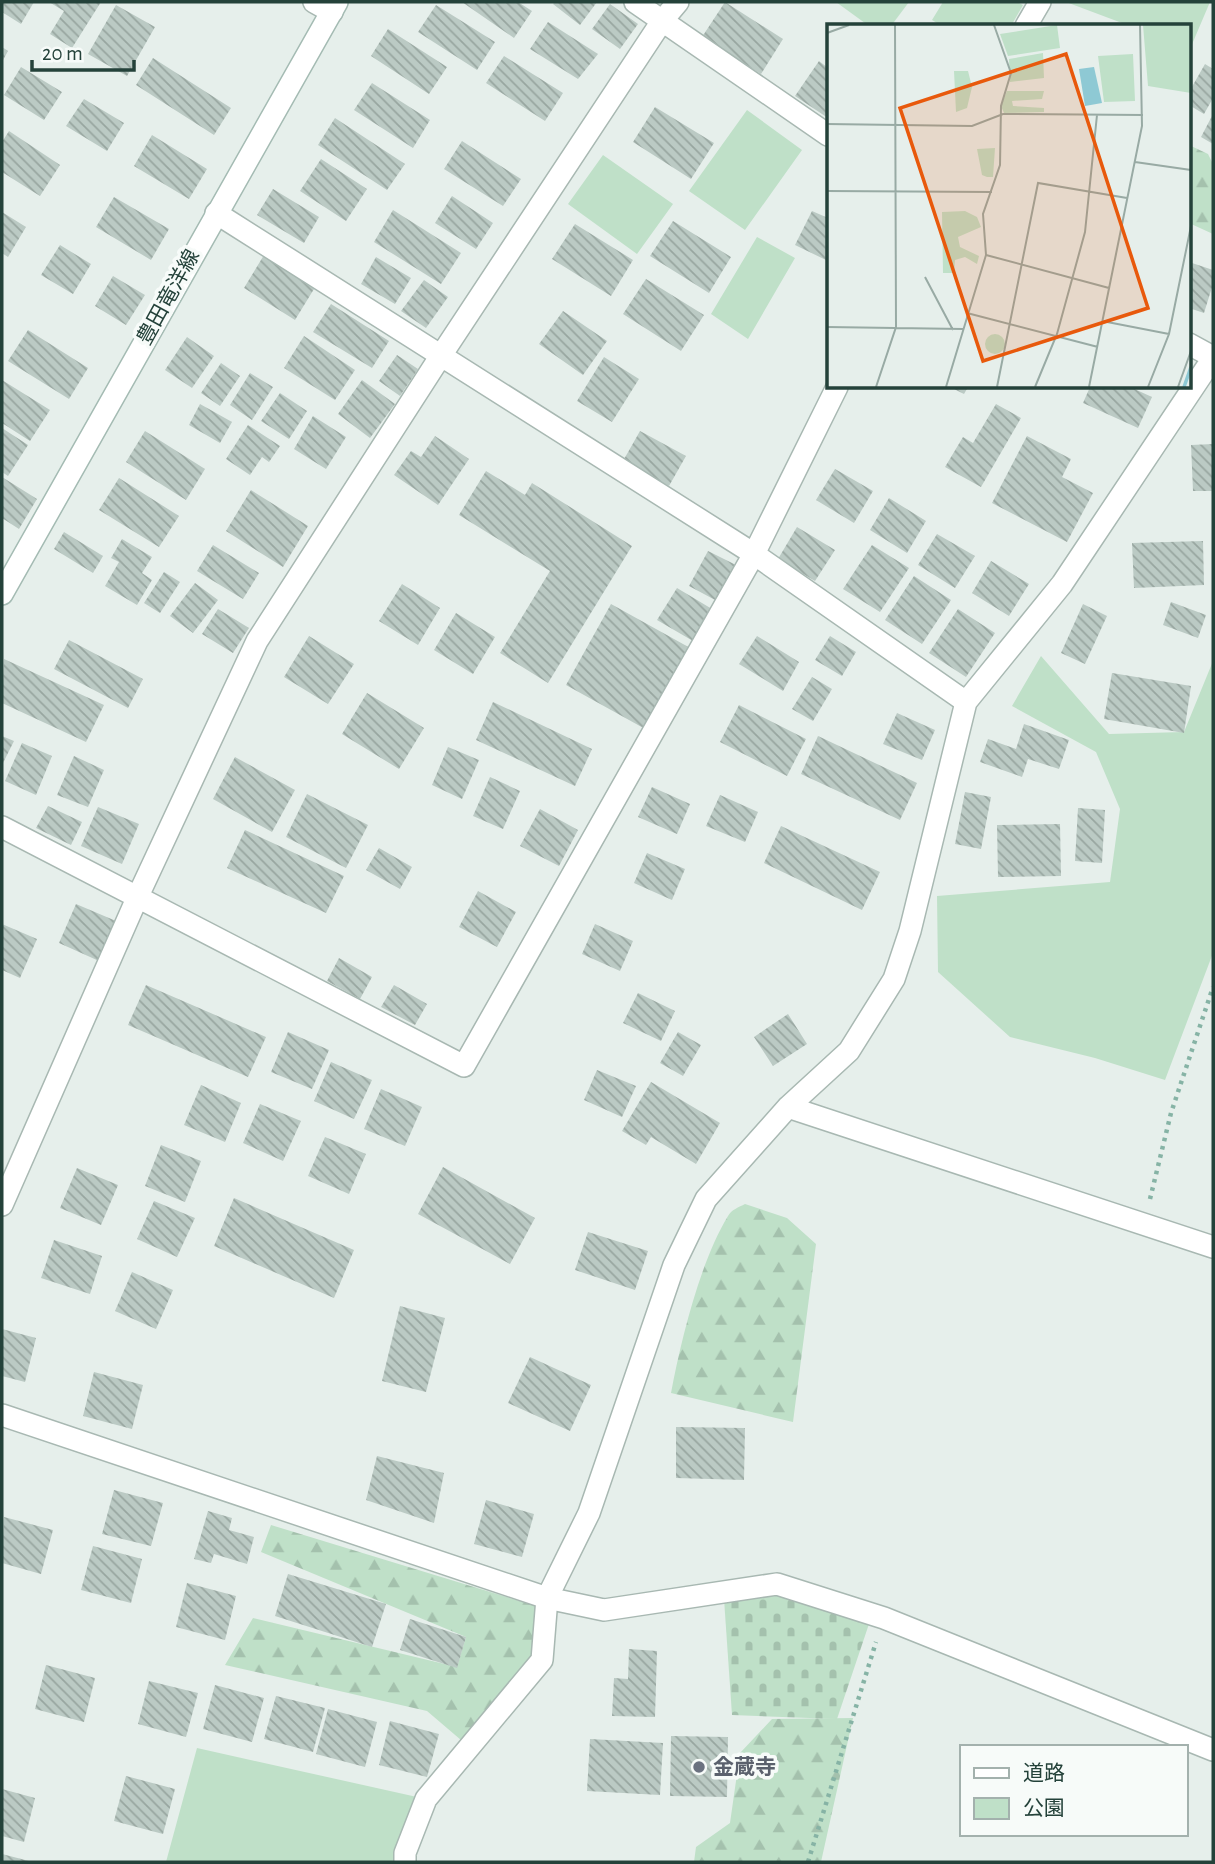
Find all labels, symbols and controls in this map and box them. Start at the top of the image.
inset map [827,24,1190,388]
scale bar [32,28,133,72]
text: 20 m [42,43,83,64]
street label: 豊田竜洋線 [133,246,203,348]
legend [960,1745,1187,1836]
place label: 金蔵寺 [713,1756,776,1778]
marker: 金蔵寺 [691,1759,707,1775]
text: 道路 [1023,1762,1065,1784]
text: 公園 [1023,1798,1065,1819]

